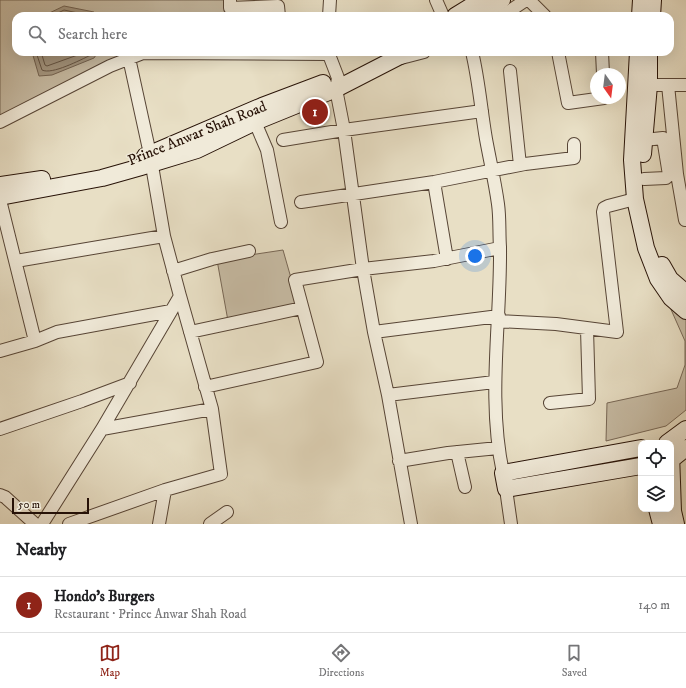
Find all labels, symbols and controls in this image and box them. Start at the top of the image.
search box [12,12,674,56]
icon: search [26,23,48,45]
text: Search here [58,25,127,44]
north arrow [590,68,626,104]
street label: Prince Anwar Shah Road [125,97,270,170]
pin: 1 [302,97,328,127]
your location [465,246,485,266]
map controls [638,440,674,512]
button: locate [638,440,674,476]
button: layers [638,476,674,512]
scale bar [12,496,89,515]
text: 50 m [18,498,40,512]
text: Nearby [16,539,66,561]
text: Hondo’s Burgers [54,587,155,606]
text: 1 [27,597,31,613]
text: 140 m [638,597,670,613]
text: Restaurant · Prince Anwar Shah Road [54,606,247,622]
tab: Map [99,642,121,680]
tab: Directions [319,642,364,680]
tab: Saved [562,642,587,680]

